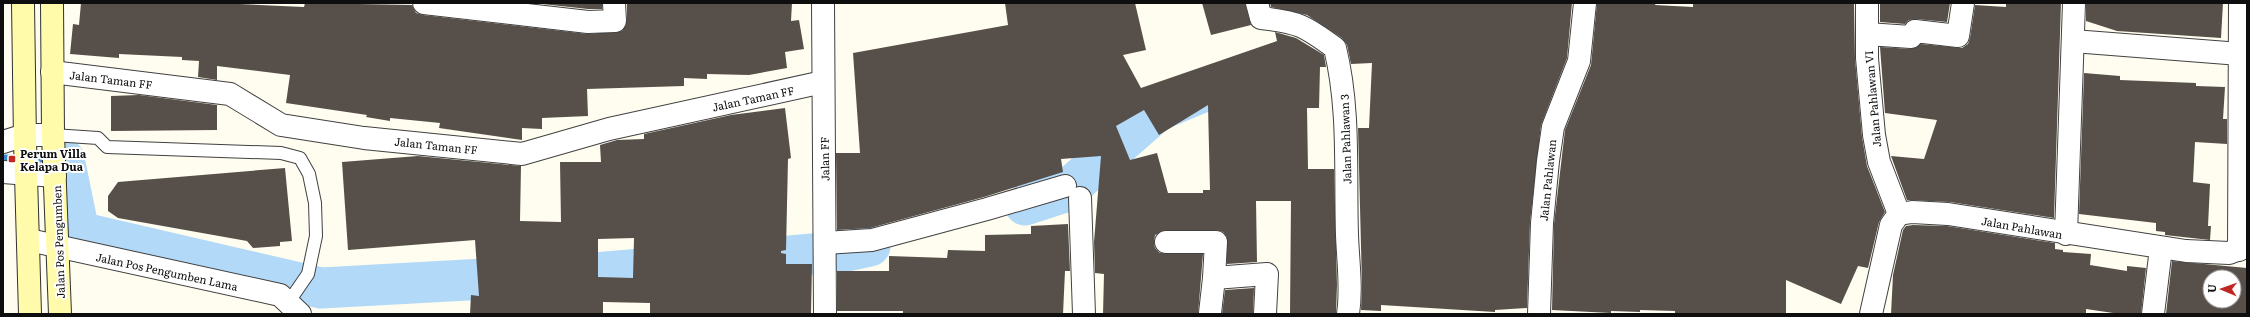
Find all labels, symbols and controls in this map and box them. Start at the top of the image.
street label: Jalan Pahlawan VI [1860,50,1884,148]
street label: Jalan Taman FF [69,66,154,92]
street label: Jalan Taman FF [711,81,796,114]
street label: Jalan Pahlawan 3 [1335,94,1355,184]
street label: Jalan Taman FF [394,133,478,157]
street label: Jalan FF [816,137,832,181]
street label: Jalan Pahlawan [1535,138,1559,222]
place label: Perum Villa Kelapa Dua [20,145,87,174]
marker: Perum Villa Kelapa Dua [7,154,17,164]
street label: Jalan Pos Pengumben [48,185,68,299]
street label: Jalan Pahlawan [1980,212,2064,242]
street label: Jalan Pos Pengumben Lama [95,248,240,294]
north arrow [2202,269,2242,309]
text: U [2203,284,2219,293]

